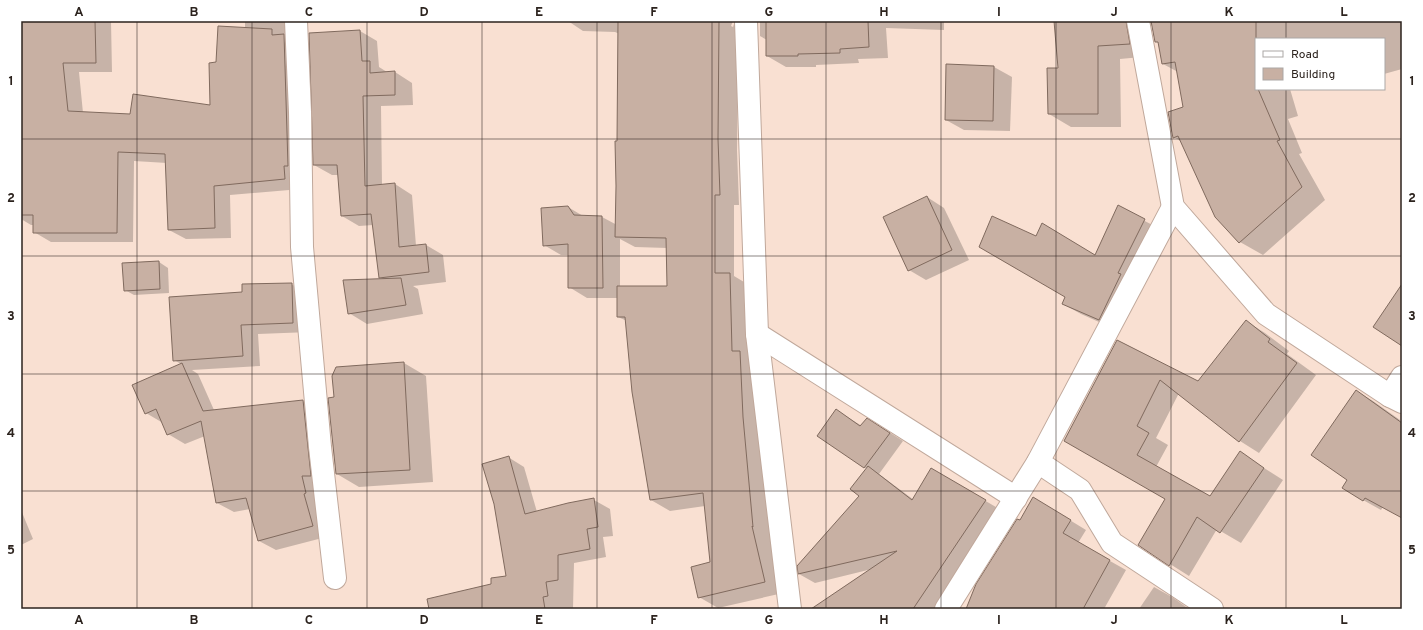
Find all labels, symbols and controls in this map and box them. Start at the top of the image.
text: A [74,5,84,21]
text: B [190,5,199,21]
text: C [305,5,313,21]
text: D [419,5,429,21]
text: E [535,5,543,21]
text: F [650,5,658,21]
text: G [765,5,774,21]
text: H [879,5,889,21]
text: I [997,5,1001,21]
text: J [1110,5,1118,21]
text: K [1224,5,1234,21]
text: L [1340,5,1348,21]
legend [1255,38,1385,90]
text: Road [1291,47,1319,63]
text: Building [1291,67,1335,83]
text: 1 [8,74,14,90]
text: 1 [1409,74,1415,90]
text: 2 [7,191,15,207]
text: 2 [1408,191,1416,207]
text: 3 [7,309,15,325]
text: 3 [1408,309,1416,325]
text: 4 [7,426,15,442]
text: 4 [1408,426,1416,442]
text: 5 [7,543,15,559]
text: 5 [1408,543,1416,559]
text: A [74,613,84,629]
text: B [190,613,199,629]
text: C [305,613,313,629]
text: D [419,613,429,629]
text: E [535,613,543,629]
text: F [650,613,658,629]
text: G [765,613,774,629]
text: H [879,613,889,629]
text: I [997,613,1001,629]
text: J [1110,613,1118,629]
text: K [1224,613,1234,629]
text: L [1340,613,1348,629]

